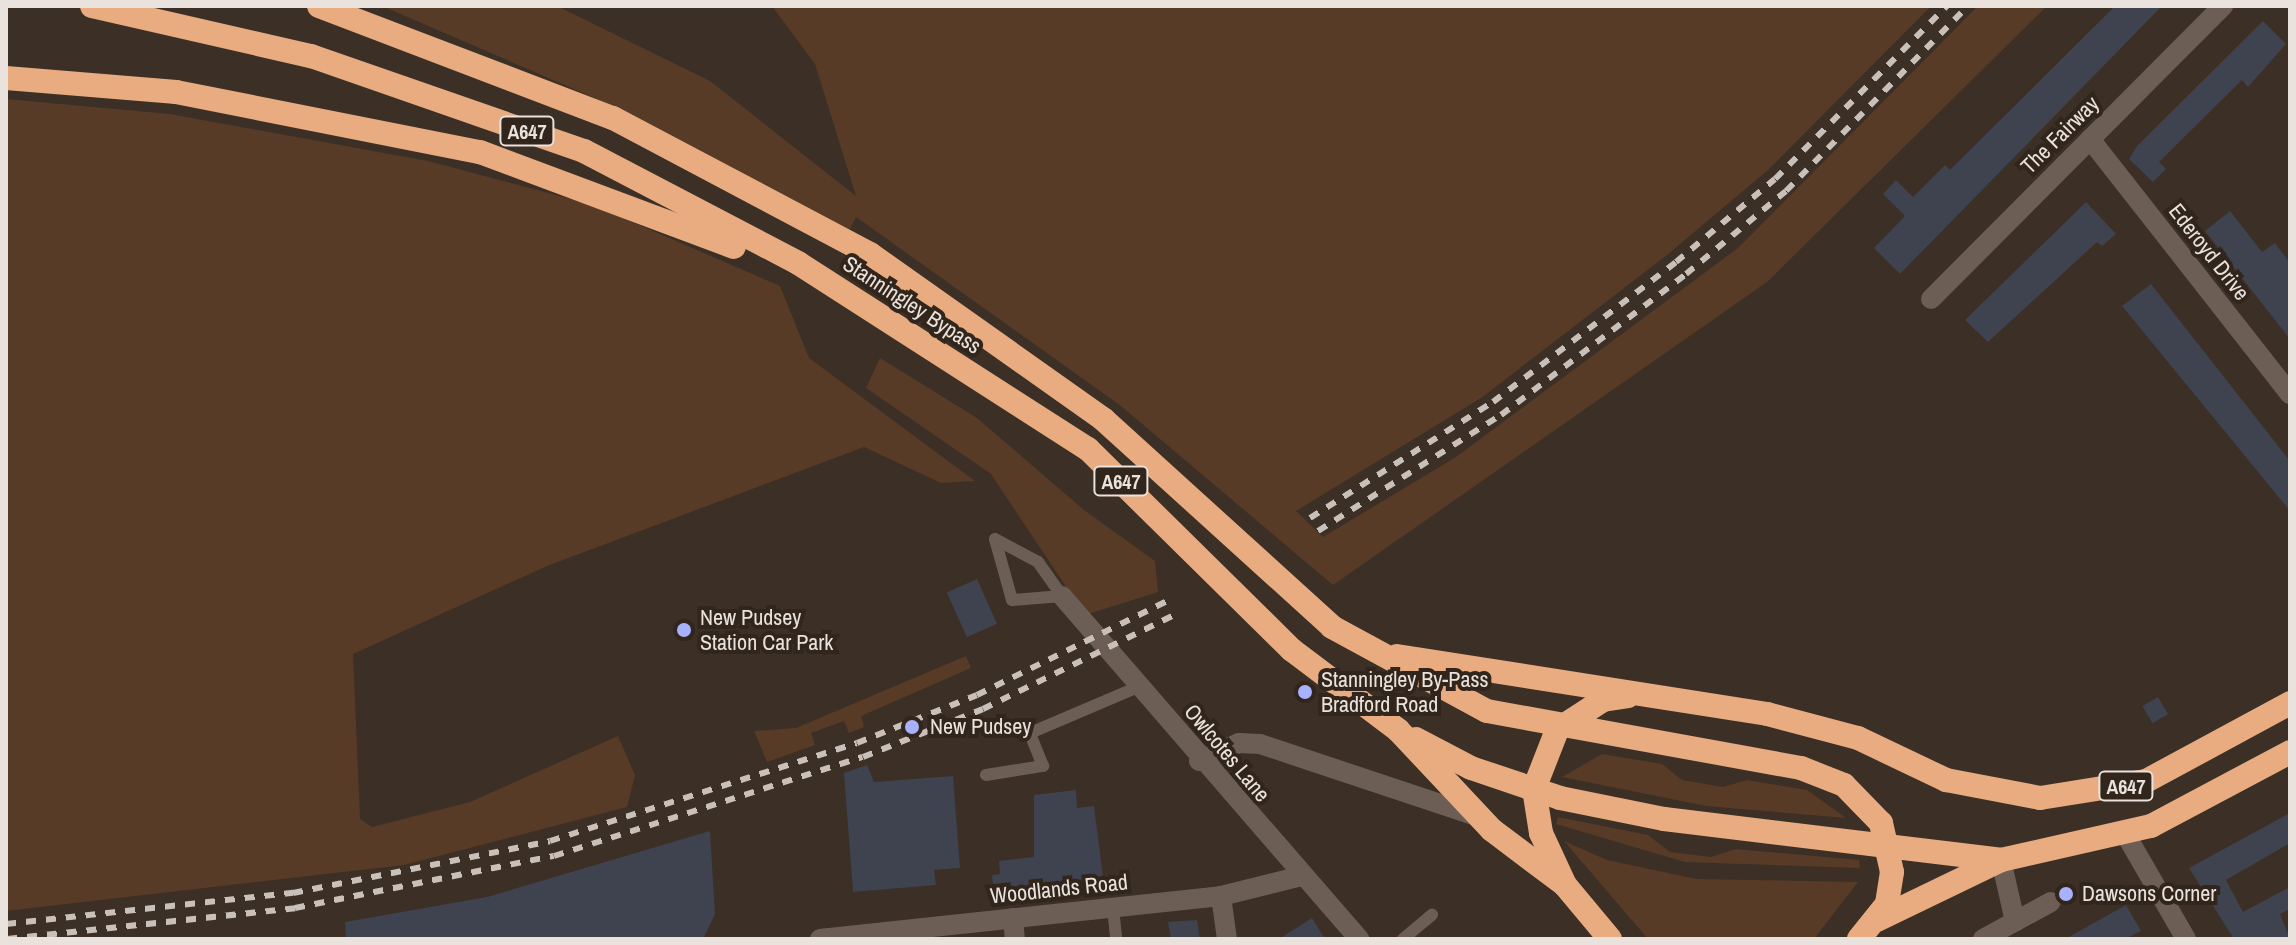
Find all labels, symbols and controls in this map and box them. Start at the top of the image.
street label: The Fairway [2016,91,2104,179]
road number: A647 [499,115,555,147]
street label: Ederoyd Drive [2163,198,2255,306]
street label: Stanningley Bypass [838,251,986,359]
road number: A647 [1093,465,1149,497]
place label: New Pudsey Station Car Park [700,604,833,656]
marker: New Pudsey Station Car Park [675,621,693,639]
place label: Stanningley By-Pass Bradford Road [1321,666,1488,718]
marker: Stanningley By-Pass Bradford Road [1296,683,1314,701]
street label: Owlcotes Lane [1179,699,1275,807]
place label: New Pudsey [930,714,1031,740]
marker: New Pudsey [901,716,923,738]
road number: A647 [2098,770,2154,802]
street label: Woodlands Road [989,869,1129,909]
place label: Dawsons Corner [2082,881,2216,907]
marker: Dawsons Corner [2057,885,2075,903]

